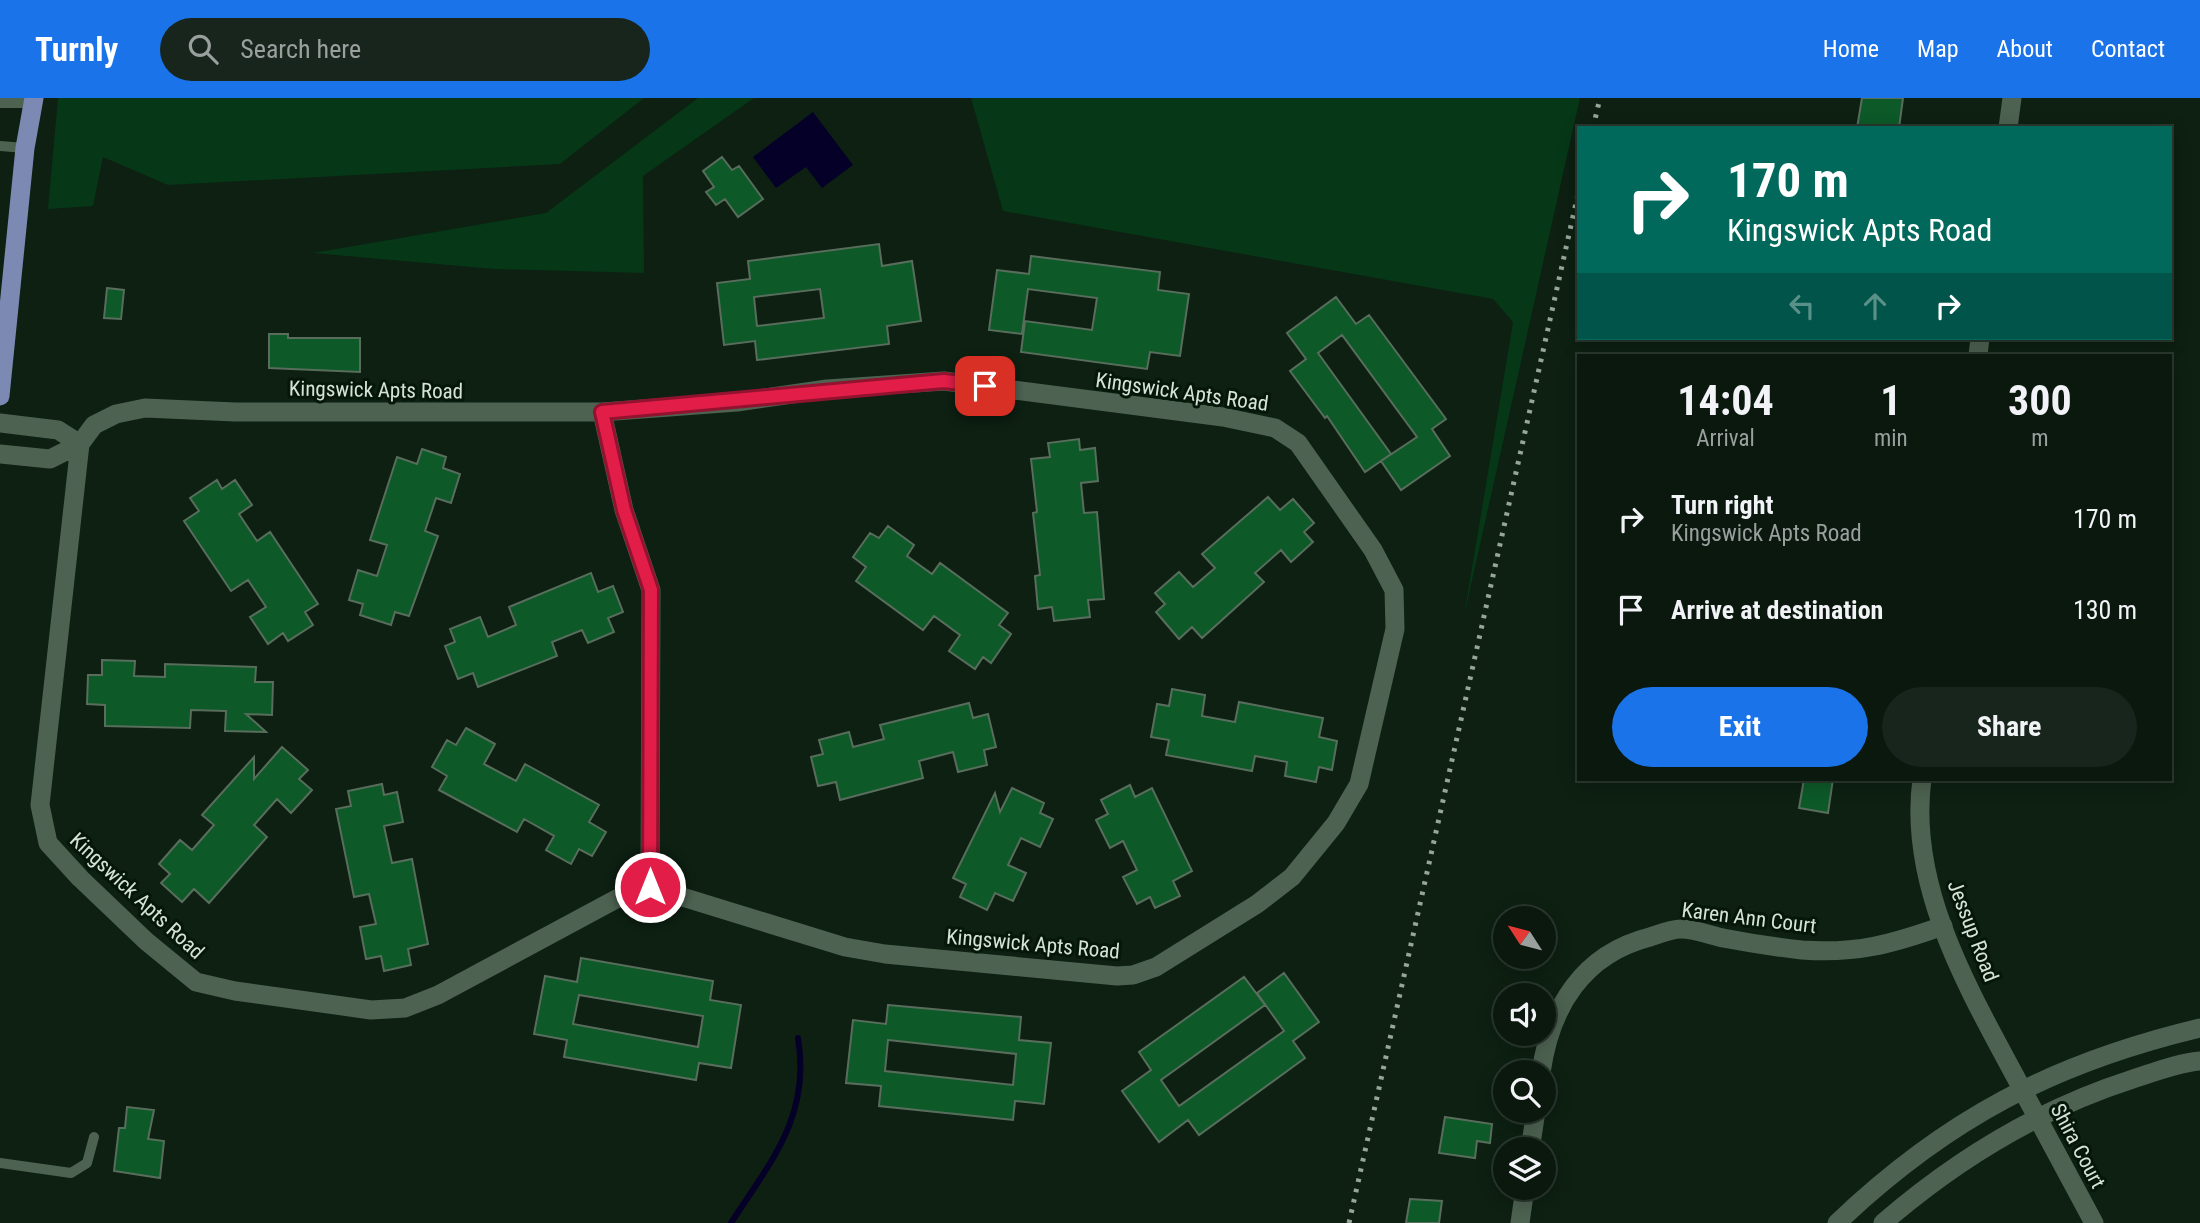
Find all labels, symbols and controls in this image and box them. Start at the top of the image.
search box [160,18,650,81]
text: Turnly [35,30,118,69]
icon: search [184,30,222,68]
text: Search here [240,34,361,64]
text: Home [1823,35,1879,63]
text: Map [1917,35,1959,63]
text: About [1997,35,2053,63]
text: Contact [2091,35,2165,63]
text: 170 m [1727,152,1849,209]
icon: right [1612,154,1703,245]
text: Kingswick Apts Road [1727,211,1992,249]
icon: left [1783,287,1821,325]
icon: ahead [1856,287,1894,325]
icon: right [1929,287,1967,325]
pin [955,356,1015,416]
icon: arrive [966,367,1004,405]
street label: Kingswick Apts Road [1094,368,1270,416]
street label: Kingswick Apts Road [289,376,463,404]
text: 14:04 [1677,376,1774,425]
text: 1 [1880,376,1901,425]
text: 300 [2008,376,2072,425]
text: Arrival [1696,425,1755,452]
text: min [1874,425,1908,452]
text: m [2031,425,2048,452]
text: Turn right [1671,490,1773,520]
icon: right [1612,500,1650,538]
text: 170 m [2073,504,2137,534]
text: Kingswick Apts Road [1671,520,1862,547]
icon: arrive [1612,591,1650,629]
text: Arrive at destination [1671,595,1883,625]
text: 130 m [2073,595,2137,625]
button: Exit [1612,687,1868,767]
button: Share [1882,687,2137,767]
street label: Kingswick Apts Road [65,828,209,964]
position arrow [613,850,687,924]
street label: Jessup Road [1943,877,2003,985]
street label: Karen Ann Court [1680,898,1818,938]
north arrow [1493,906,1556,970]
map controls [1493,906,1556,1200]
street label: Kingswick Apts Road [945,924,1121,964]
button: sound [1493,983,1556,1046]
button: search [1493,1060,1556,1123]
street label: Shira Court [2046,1100,2110,1192]
button: layers [1493,1137,1556,1200]

